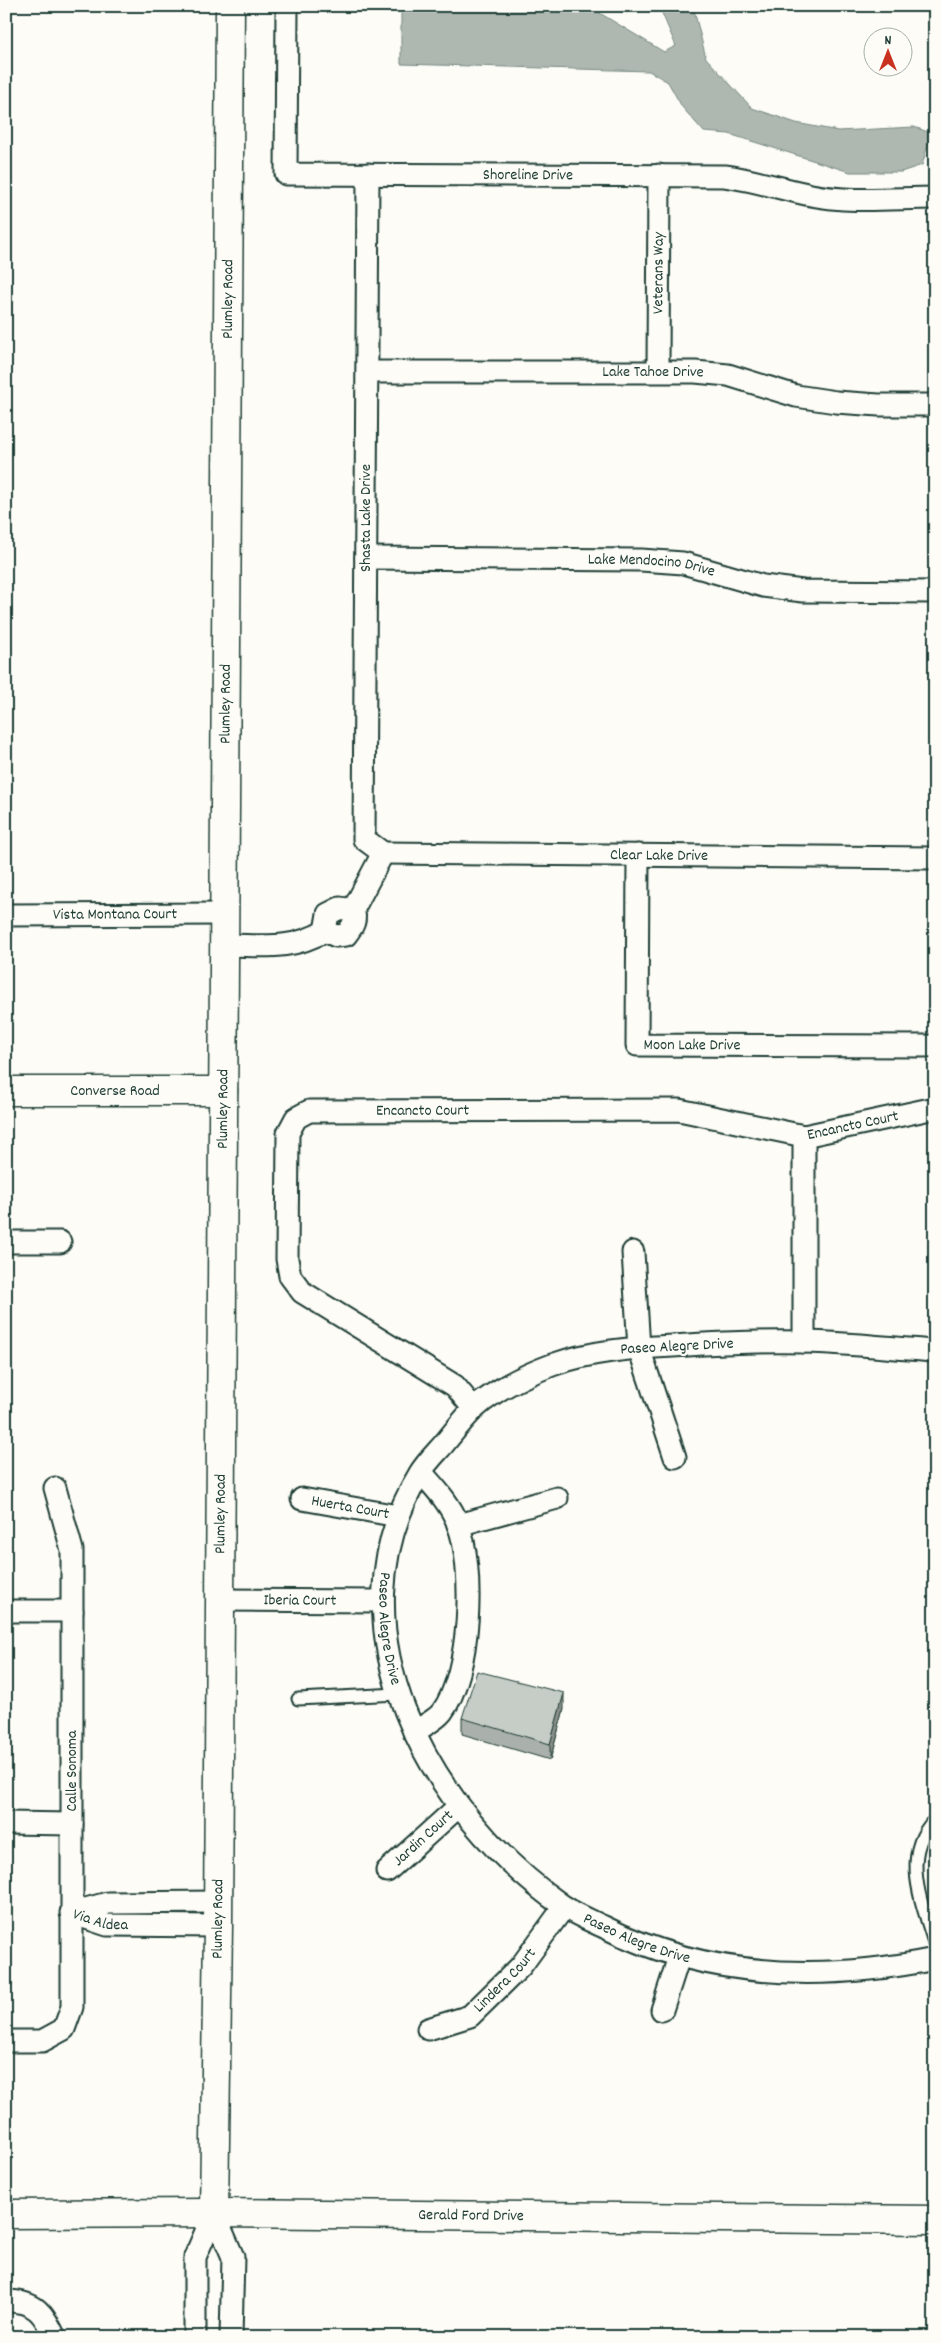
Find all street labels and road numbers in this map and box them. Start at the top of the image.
street label: Shoreline Drive [483,163,573,187]
street label: Veterans Way [647,231,670,314]
street label: Plumley Road [216,259,240,339]
street label: Lake Tahoe Drive [602,361,705,384]
street label: Shasta Lake Drive [355,464,378,572]
street label: Lake Mendocino Drive [588,548,718,583]
street label: Plumley Road [214,664,237,744]
street label: Clear Lake Drive [610,844,708,867]
street label: Vista Montana Court [53,903,177,926]
street label: Moon Lake Drive [643,1034,741,1057]
street label: Plumley Road [211,1069,235,1149]
street label: Converse Road [70,1080,160,1103]
street label: Encancto Court [376,1099,469,1122]
street label: Encancto Court [805,1105,901,1147]
street label: Paseo Alegre Drive [620,1333,734,1361]
street label: Plumley Road [209,1474,232,1554]
street label: Huerta Court [309,1489,391,1526]
street label: Paseo Alegre Drive [372,1571,407,1688]
street label: Iberia Court [264,1589,337,1612]
street label: Calle Sonoma [61,1730,84,1811]
street label: Jardin Court [388,1805,459,1872]
street label: Plumley Road [206,1879,230,1959]
street label: Via Aldea [70,1903,129,1937]
street label: Paseo Alegre Drive [579,1907,693,1970]
street label: Lindera Court [468,1943,542,2018]
street label: Gerald Ford Drive [418,2203,524,2228]

